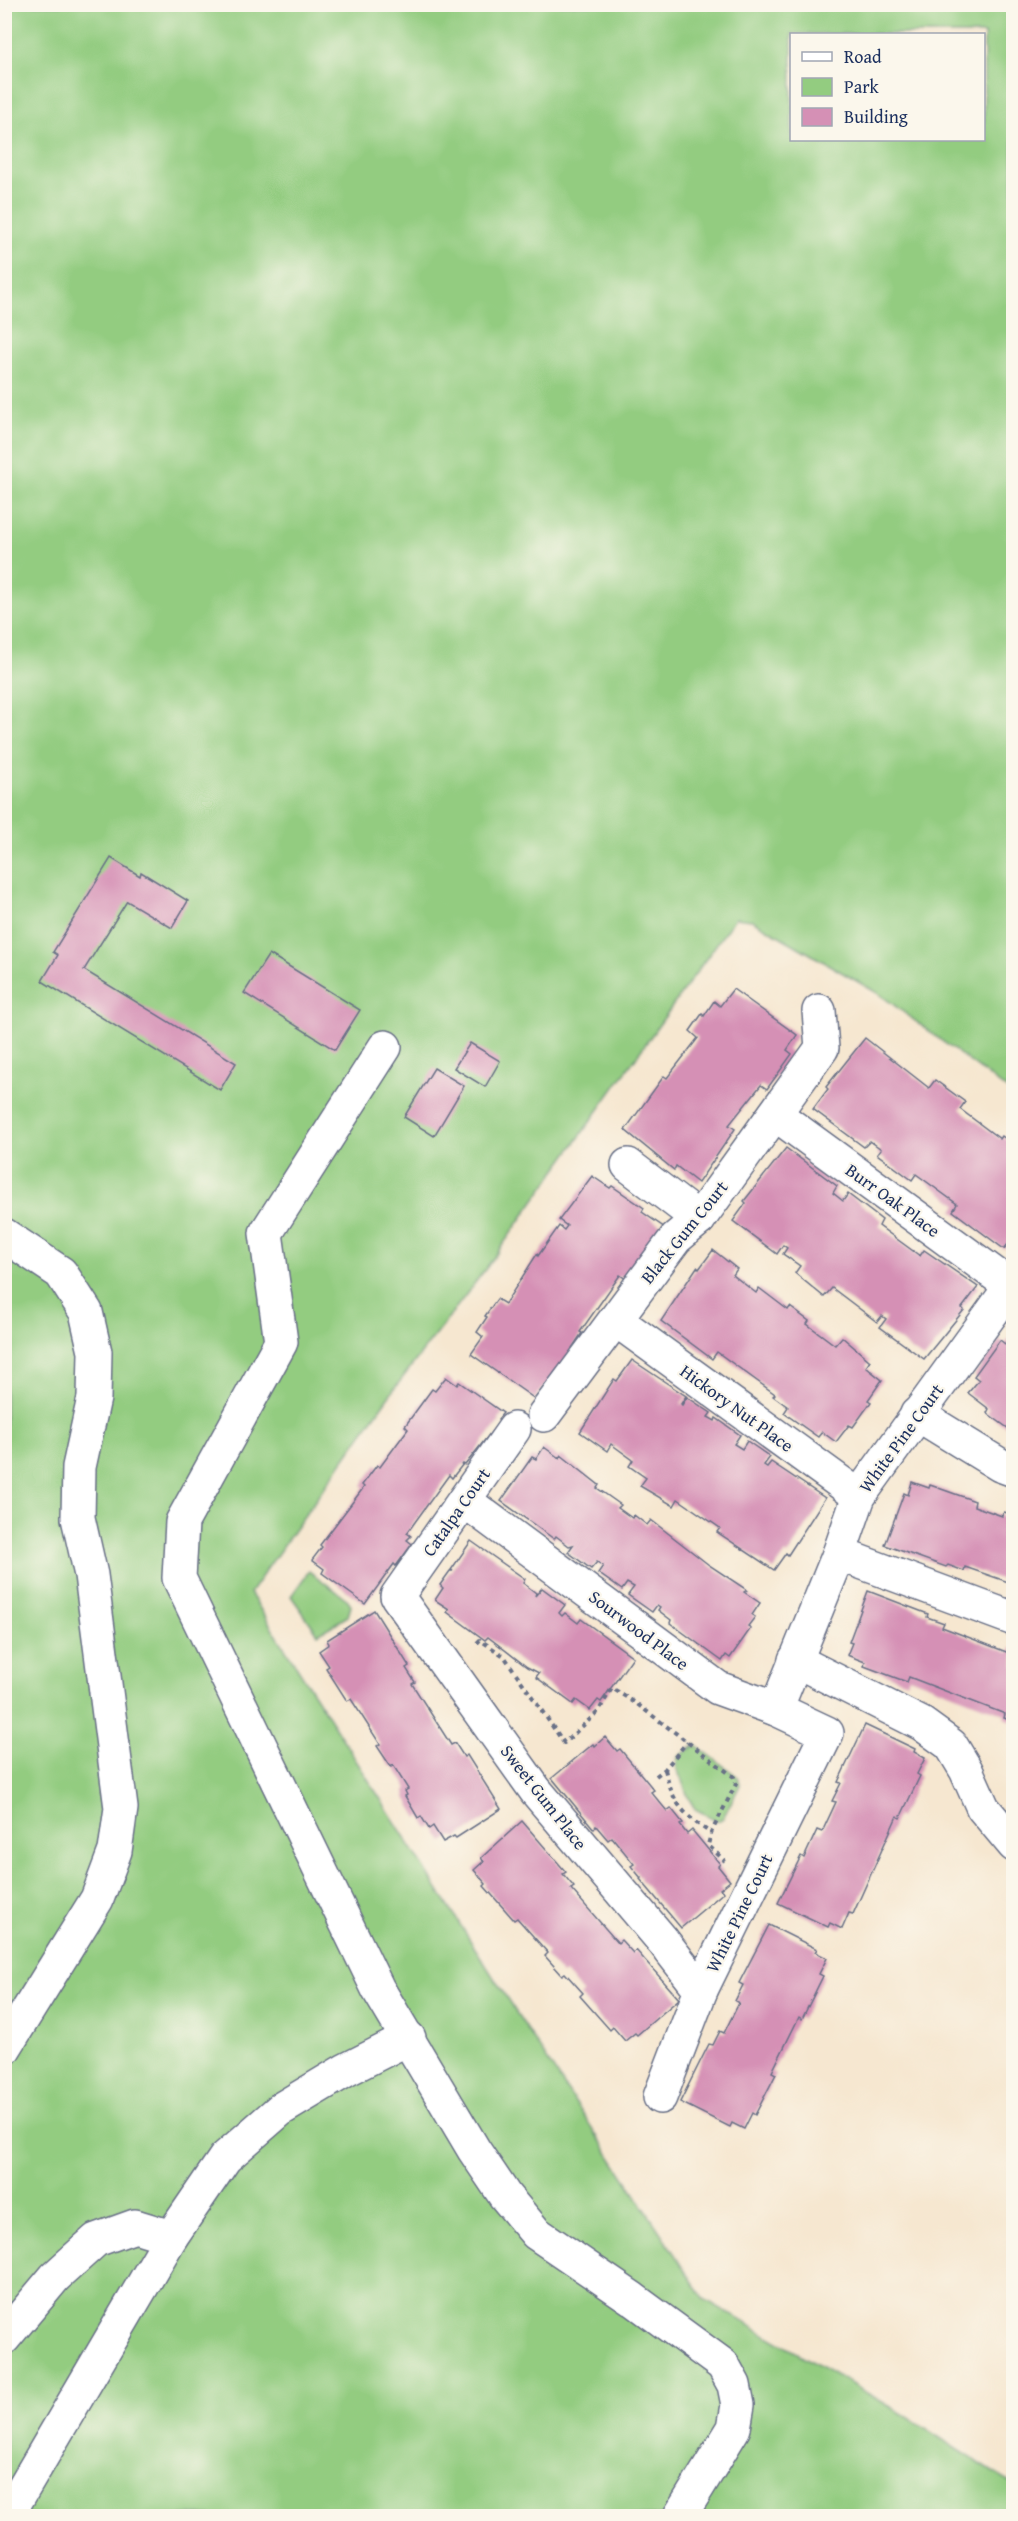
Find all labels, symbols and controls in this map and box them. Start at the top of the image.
legend [790,33,985,141]
text: Road [844,43,882,70]
text: Park [844,73,880,100]
text: Building [844,103,908,130]
street label: Burr Oak Place [840,1156,946,1244]
street label: Black Gum Court [634,1174,735,1289]
street label: Hickory Nut Place [675,1358,799,1458]
street label: White Pine Court [852,1377,950,1498]
street label: Catalpa Court [415,1462,497,1562]
street label: Sourwood Place [583,1583,695,1677]
street label: Sweet Gum Place [494,1739,594,1855]
street label: White Pine Court [699,1849,780,1977]

